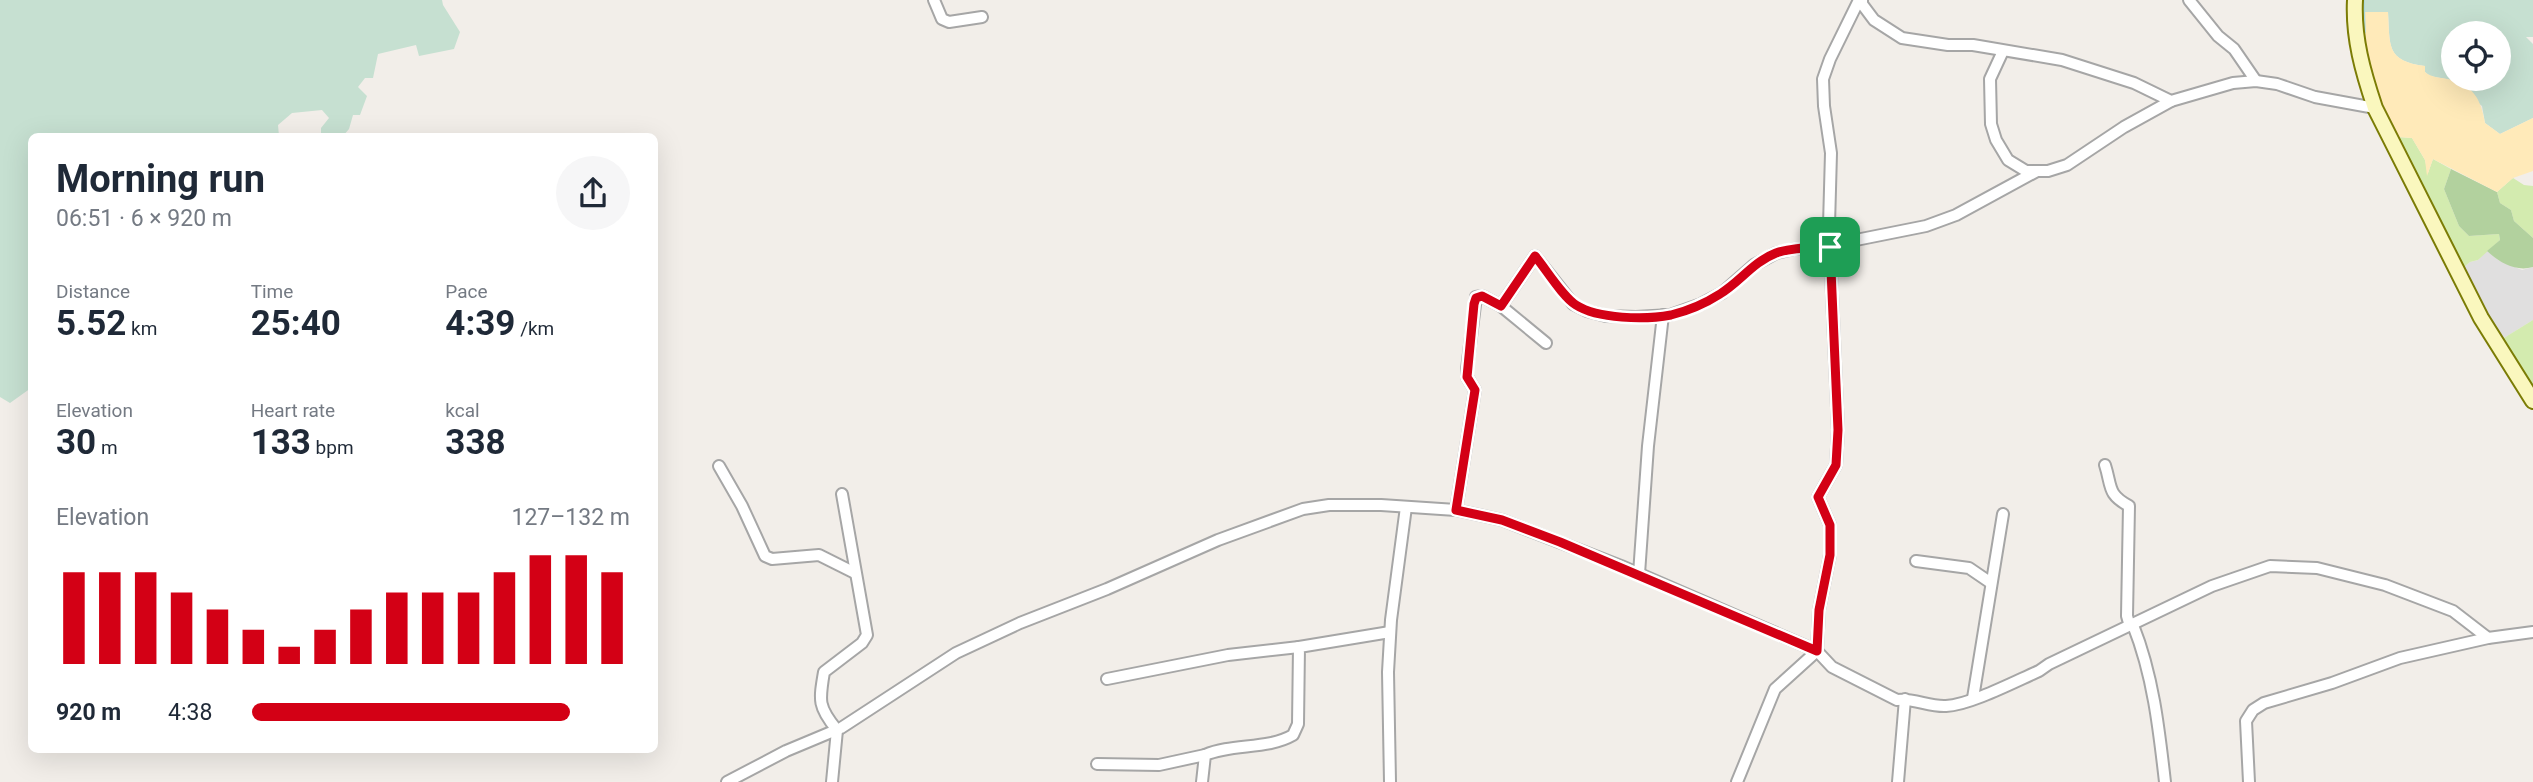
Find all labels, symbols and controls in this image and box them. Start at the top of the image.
map controls [2441,21,2511,91]
button: locate [2441,21,2511,91]
button: share [556,156,630,230]
text: Morning run [56,157,265,201]
text: 06:51 · 6 × 920 m [56,205,232,232]
pin [1800,217,1860,277]
icon: arrive [1811,228,1849,266]
text: Distance [56,280,130,303]
text: Time [251,280,293,303]
text: Pace [445,280,488,303]
text: 5.52 [56,303,126,344]
text: 25:40 [251,303,341,344]
text: 4:39 [445,303,515,344]
text: km [126,317,157,340]
text: /km [515,317,554,340]
text: Elevation [56,399,133,422]
text: Heart rate [251,399,335,422]
text: kcal [445,399,480,422]
text: 30 [56,422,96,463]
text: 133 [251,422,311,463]
text: 338 [445,422,506,463]
text: m [96,436,118,459]
text: bpm [311,436,354,459]
text: Elevation [56,504,149,531]
text: 127–132 m [511,504,630,531]
text: 920 m [56,699,121,726]
text: 4:38 [168,699,212,726]

